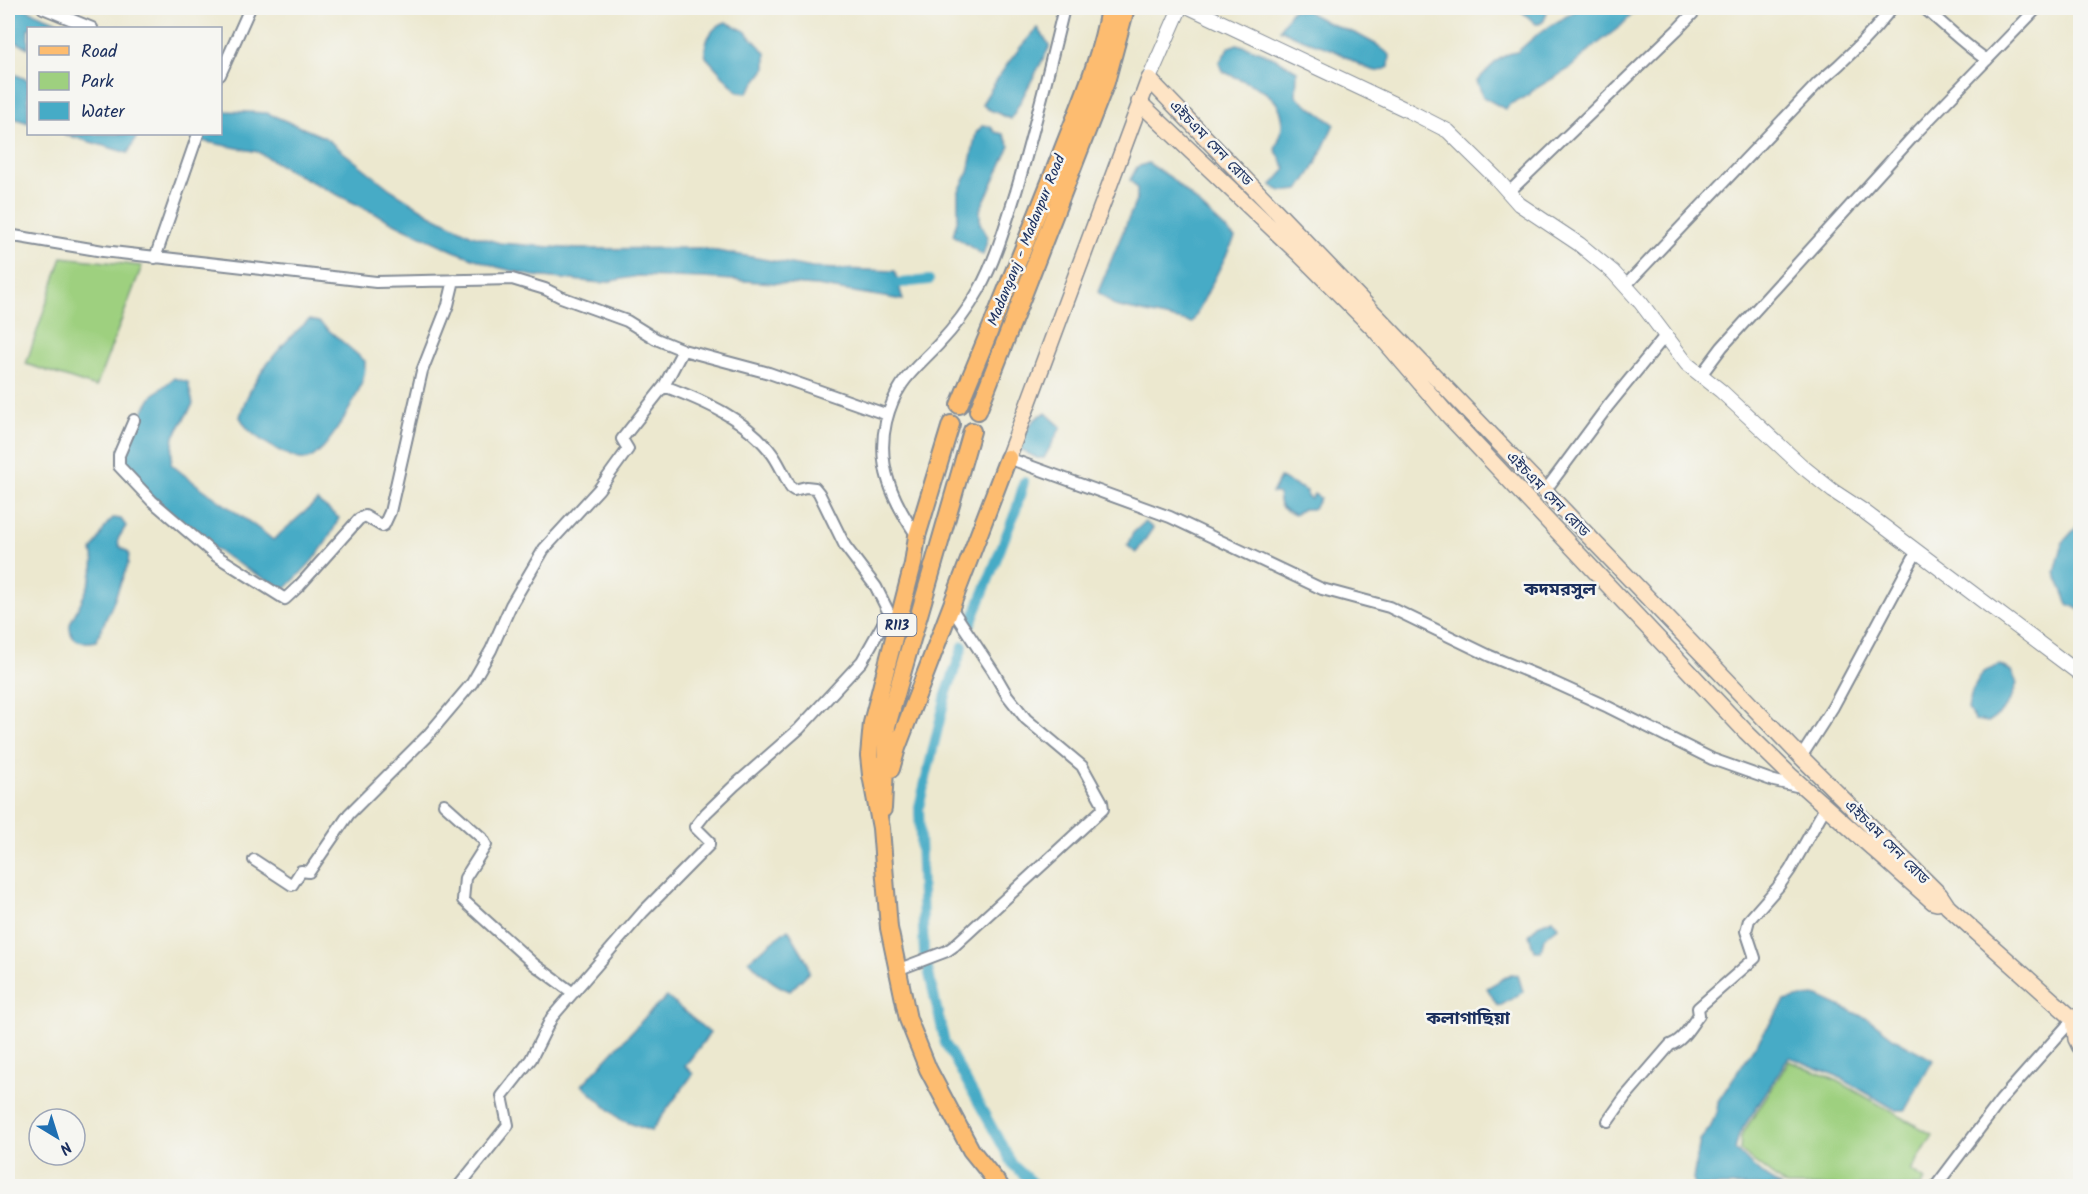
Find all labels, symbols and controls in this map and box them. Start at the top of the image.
legend [27,27,222,135]
text: Road [81,38,118,67]
text: Park [81,68,114,97]
street label: এইচএম সেন রোড [1163,95,1258,193]
text: Water [81,98,126,127]
street label: Madanganj - Madanpur Road [982,151,1073,330]
street label: এইচএম সেন রোড [1500,446,1595,544]
district label: কদমরসুল [1523,576,1596,605]
road number: R113 [878,614,916,636]
street label: এইচএম সেন রোড [1838,795,1935,891]
district label: কলাগাছিয়া [1425,1005,1511,1034]
north arrow [27,1107,87,1167]
text: N [54,1135,77,1161]

